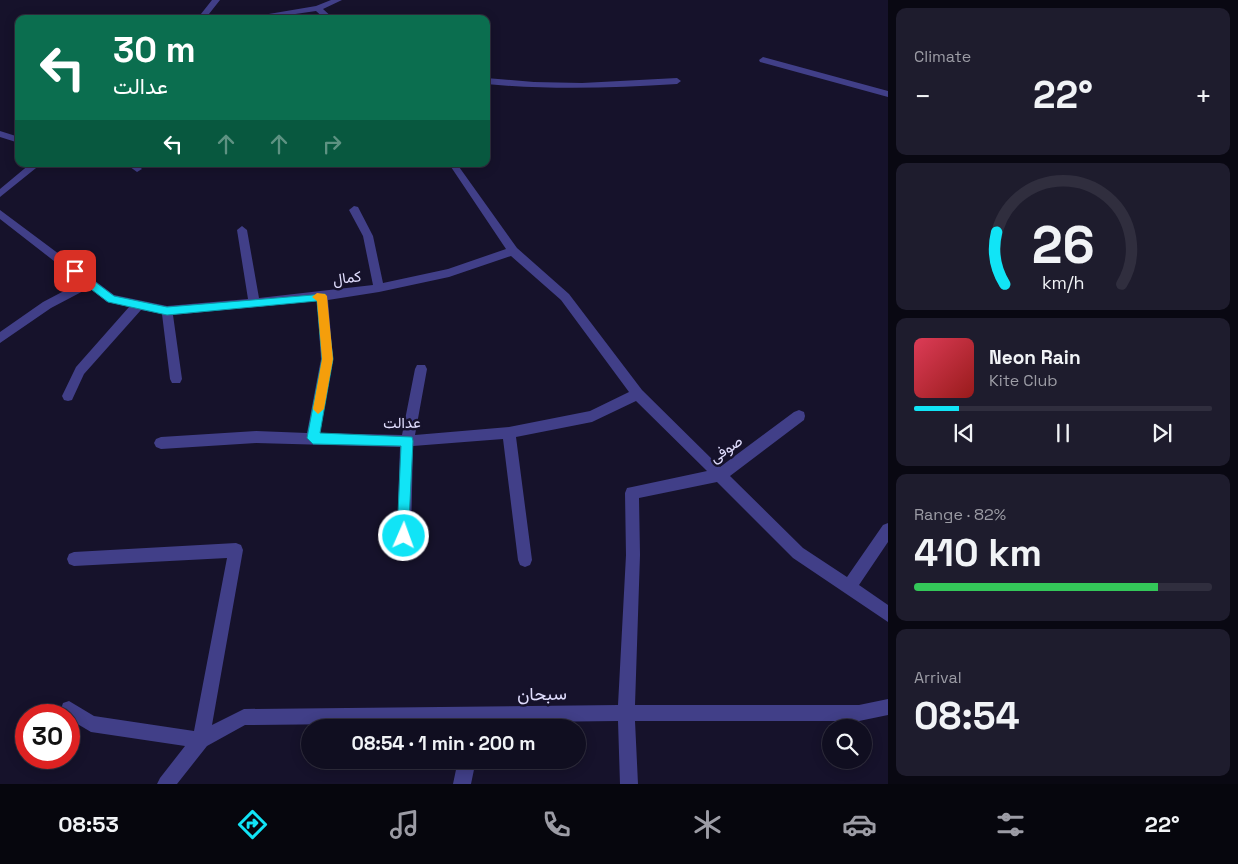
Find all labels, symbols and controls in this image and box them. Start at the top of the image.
text: 30 m [113,28,196,72]
icon: left [30,35,95,100]
text: Climate [914,46,971,67]
text: 22° [1033,71,1093,119]
text: عدالت [113,72,168,100]
text: − [914,78,931,114]
text: + [1195,78,1212,114]
icon: left [159,130,187,158]
icon: ahead [212,130,240,158]
icon: ahead [265,130,293,158]
icon: right [318,130,346,158]
text: 26 [1031,212,1095,278]
pin [54,250,96,292]
icon: arrive [61,257,89,285]
street label: کمال [331,266,363,289]
text: km/h [1042,271,1084,294]
text: Neon Rain [989,345,1081,370]
text: Kite Club [989,370,1058,391]
street label: عدالت [383,413,421,432]
icon: previous [950,419,978,447]
icon: pause [1049,419,1077,447]
icon: next [1148,419,1176,447]
street label: صوفی [706,431,746,467]
text: Range · 82% [914,504,1006,525]
position arrow [377,509,429,561]
text: 410 km [914,529,1042,577]
text: Arrival [914,667,962,688]
street label: سبحان [517,682,567,705]
text: 08:54 [914,692,1020,740]
speed limit sign: 30 [15,704,80,769]
map controls [822,719,872,769]
button: search [822,719,872,769]
text: 08:54 · 1 min · 200 m [352,731,535,756]
icon: directions [235,807,270,842]
icon: music [387,807,422,842]
icon: phone [539,807,574,842]
icon: climate [690,807,725,842]
icon: car [842,807,877,842]
icon: filters [993,807,1028,842]
text: 08:53 [58,810,119,838]
text: 22° [1145,810,1180,838]

